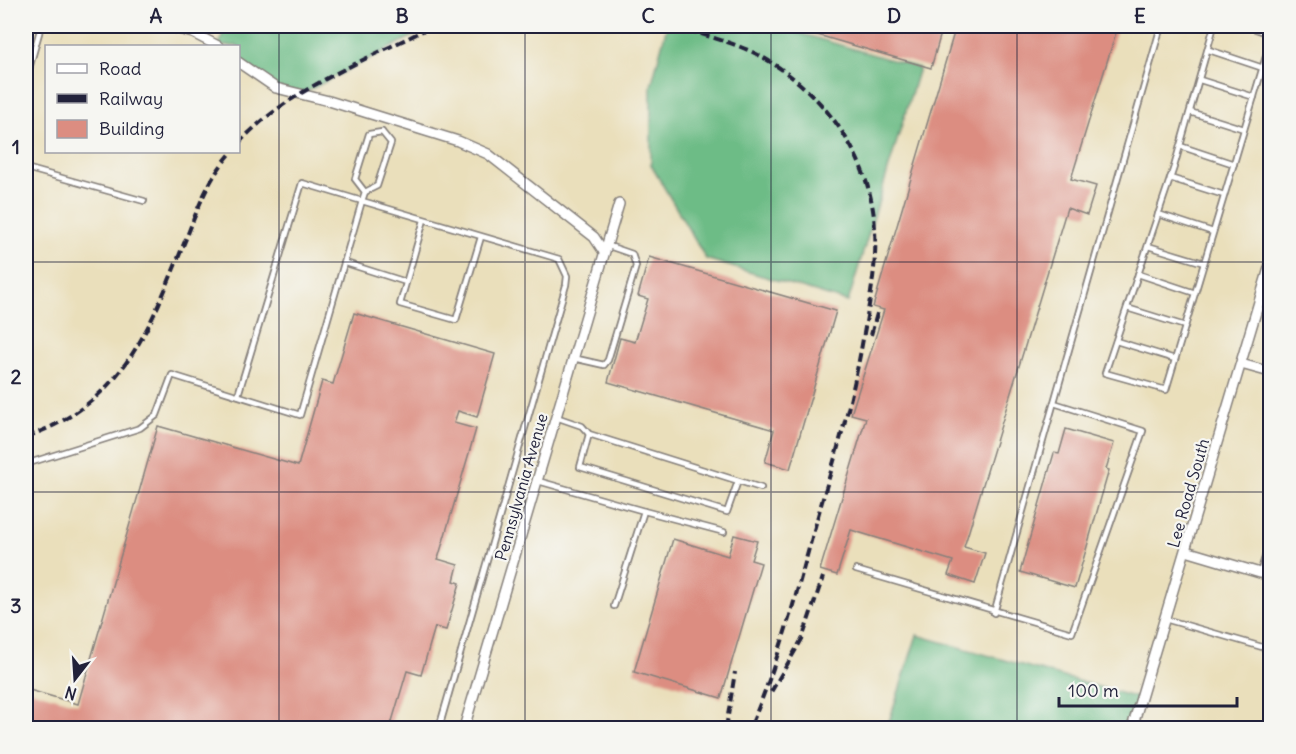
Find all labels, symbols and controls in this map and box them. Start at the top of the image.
text: A [150,3,163,28]
text: B [395,3,409,28]
text: C [641,3,655,28]
text: D [887,3,901,28]
text: E [1134,3,1146,28]
legend [45,45,240,153]
text: Road [99,57,142,80]
text: Railway [99,87,163,110]
text: Building [99,117,164,140]
text: 1 [12,134,20,159]
text: 2 [11,364,22,389]
street label: Pennsylvania Avenue [490,411,552,563]
street label: Lee Road South [1163,436,1213,550]
text: 3 [10,593,22,618]
north arrow [45,649,105,709]
scale bar [1059,670,1238,708]
text: 100 m [1068,679,1119,702]
text: N [62,682,79,705]

